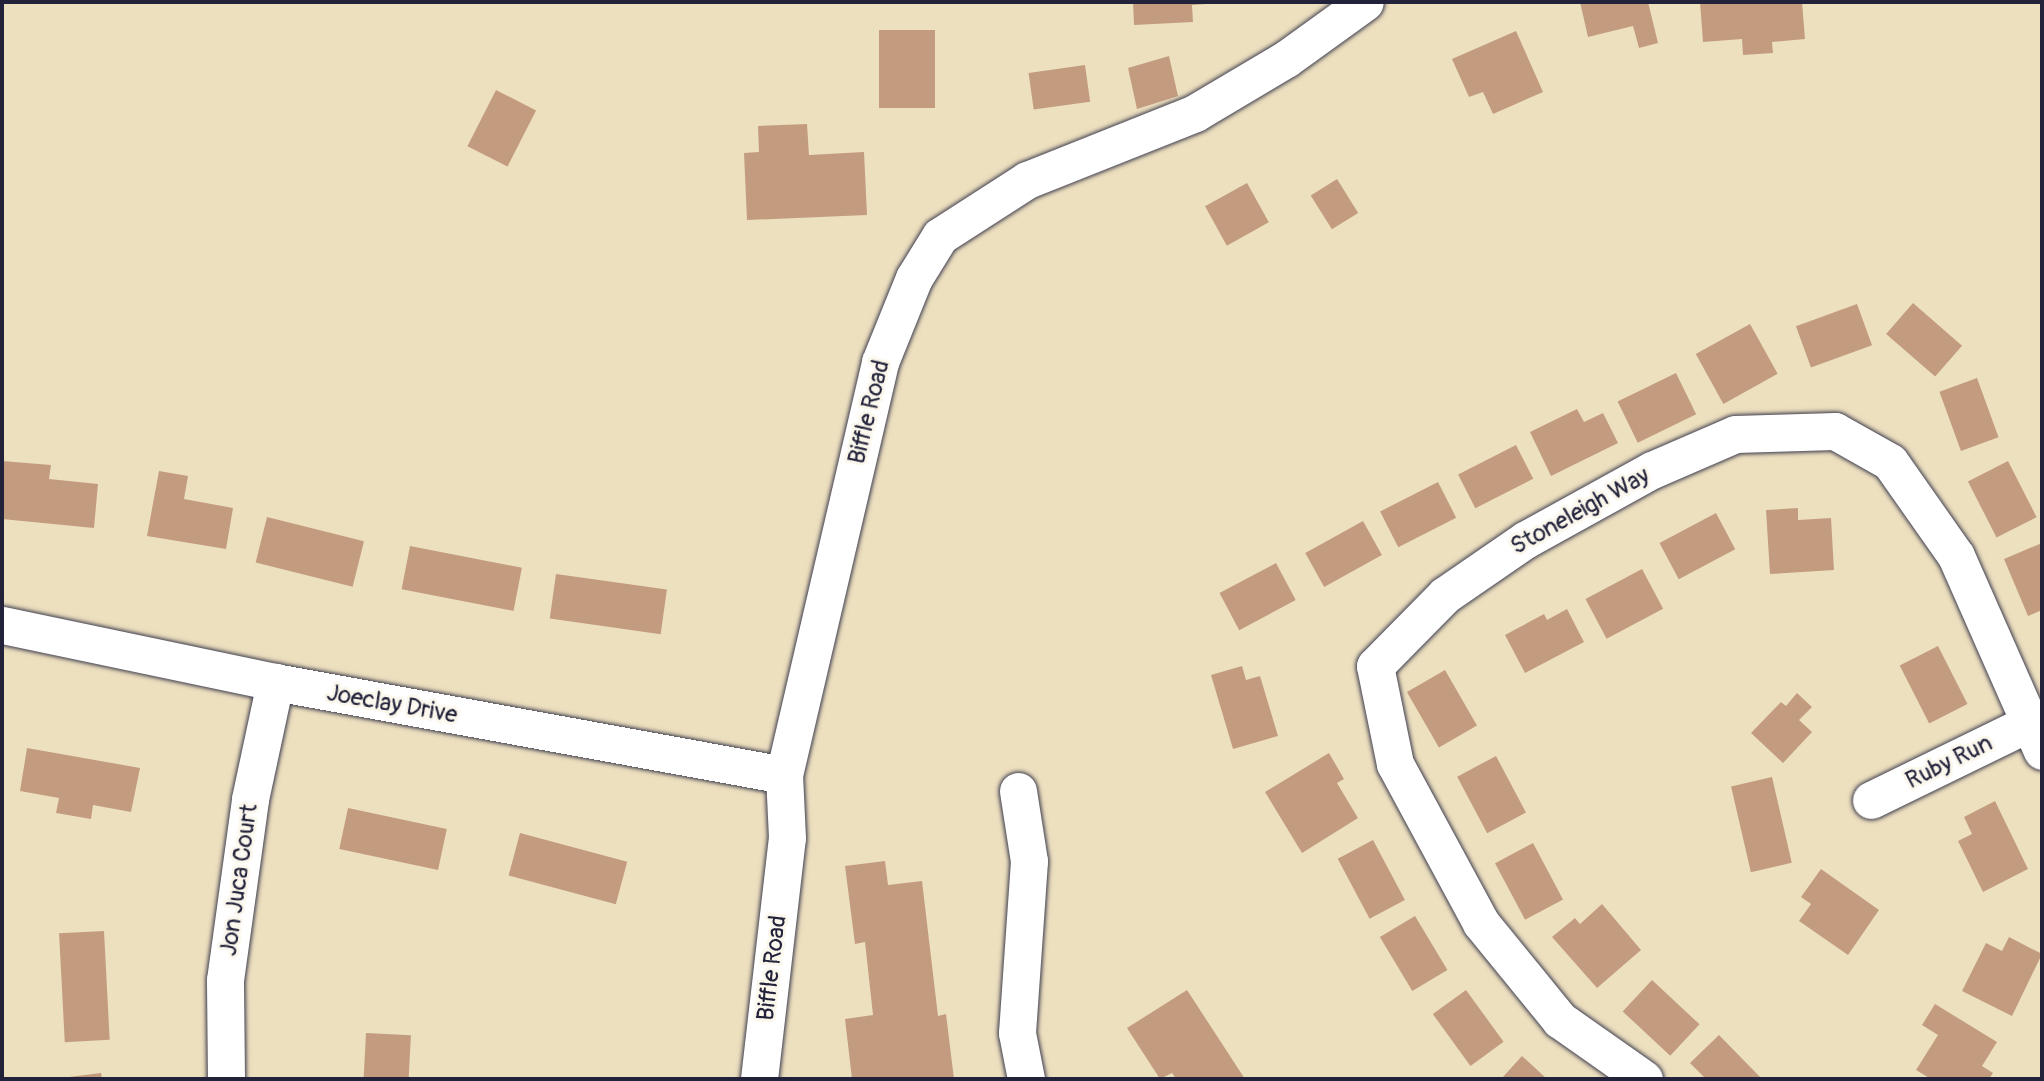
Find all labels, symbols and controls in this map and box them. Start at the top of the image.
street label: Biffle Road [842,357,896,467]
street label: Stoneleigh Way [1506,461,1654,561]
street label: Joeclay Drive [325,678,459,730]
street label: Ruby Run [1901,729,1997,795]
street label: Jon Juca Court [214,802,264,958]
street label: Biffle Road [751,914,793,1022]

